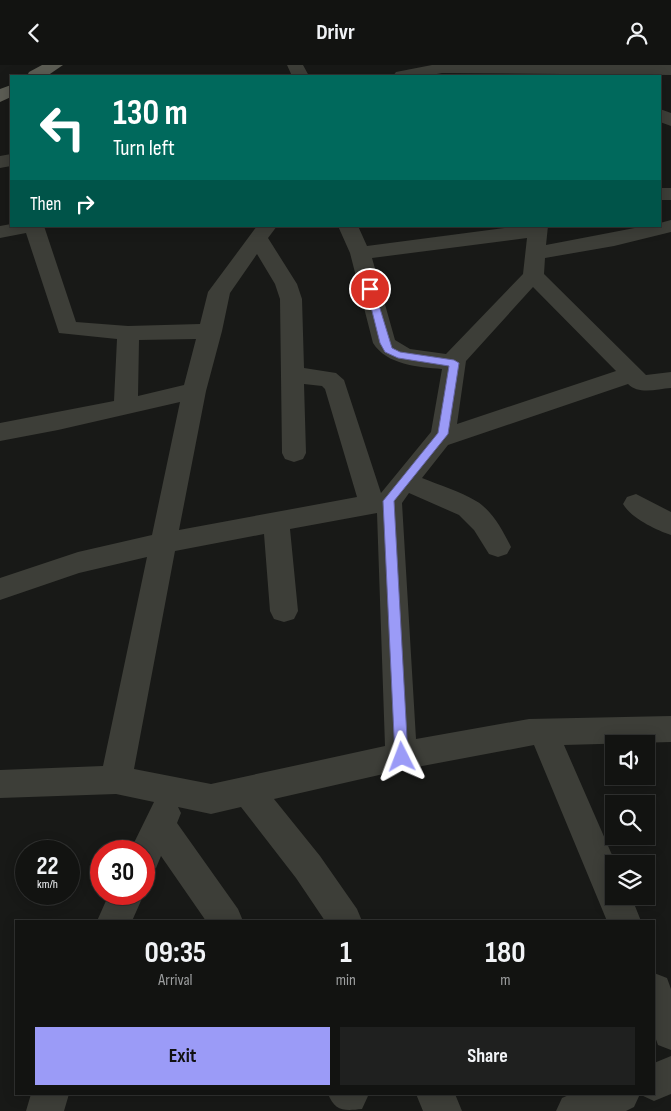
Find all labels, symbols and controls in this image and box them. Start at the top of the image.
icon: back [20,19,48,47]
text: Drivr [316,19,355,46]
icon: person [623,19,651,47]
text: 130 m [113,92,188,135]
icon: left [30,95,95,160]
text: Turn left [113,135,175,162]
icon: right [71,190,99,218]
text: Then [30,193,61,216]
pin [349,268,391,310]
icon: arrive [356,275,384,303]
position arrow [375,730,427,782]
map controls [605,735,655,905]
button: sound [605,735,655,785]
button: search [605,795,655,845]
speed limit sign: 30 [90,840,155,905]
text: 22 [37,851,58,882]
button: layers [605,855,655,905]
text: km/h [37,877,58,892]
text: 09:35 [144,935,206,971]
text: 1 [340,935,352,971]
text: 180 [485,935,526,971]
text: Arrival [158,971,193,990]
text: min [336,971,356,990]
text: m [500,971,511,990]
button: Exit [35,1027,330,1085]
button: Share [340,1027,635,1085]

